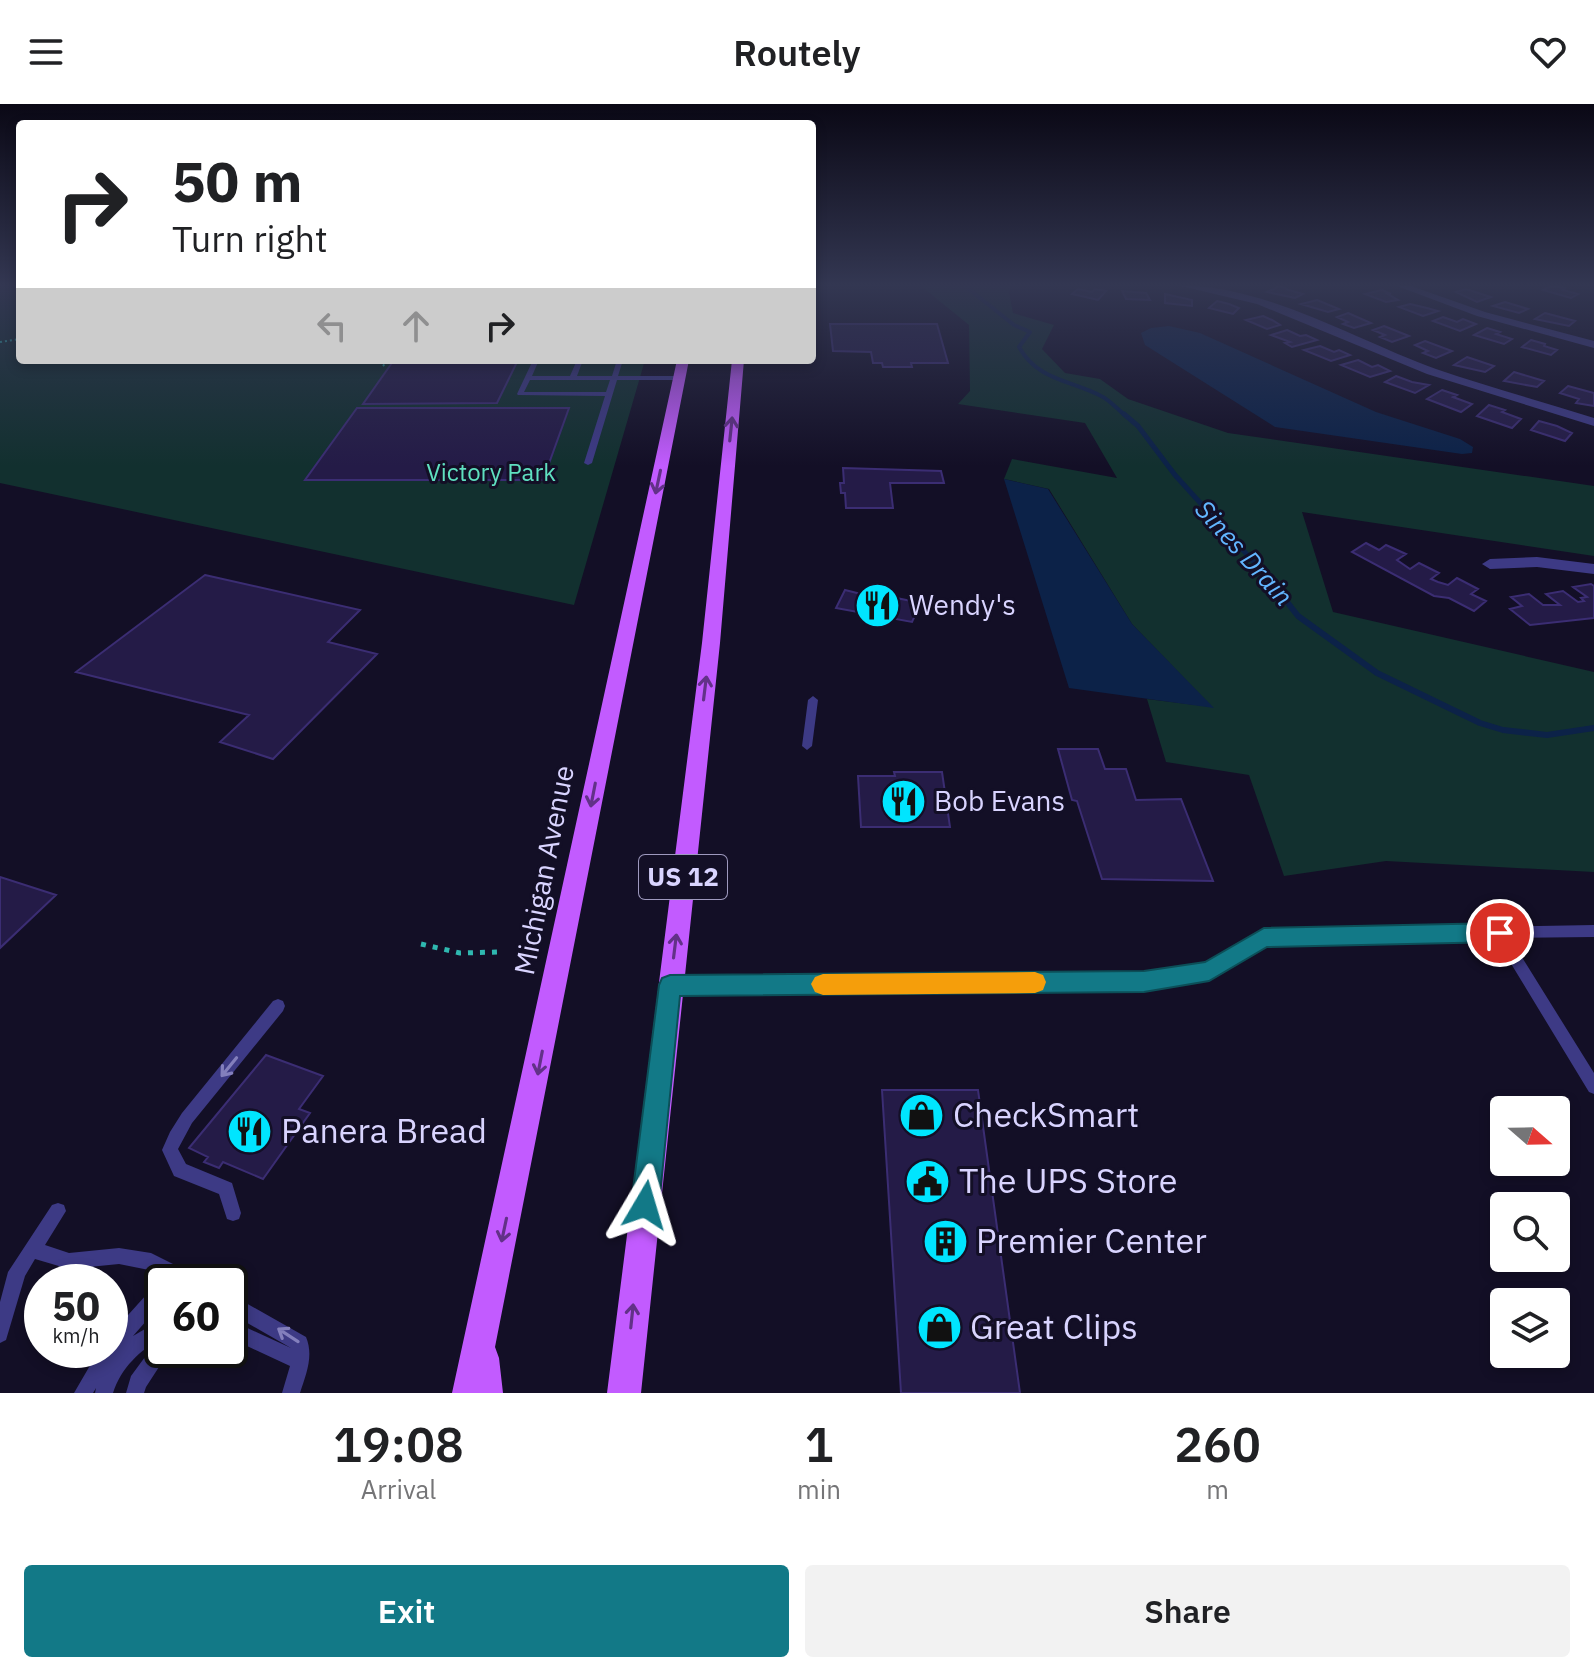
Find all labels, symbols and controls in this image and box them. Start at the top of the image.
text: Routely [733,29,861,76]
icon: menu [24,30,68,74]
icon: heart [1526,30,1570,74]
text: 50 m [172,145,302,217]
icon: right [40,152,144,256]
text: Turn right [172,215,328,262]
icon: left [310,304,354,348]
icon: ahead [394,304,438,348]
icon: right [478,304,522,348]
one-way arrow [724,416,739,443]
park label: Victory Park [426,456,556,488]
one-way arrow [650,468,665,494]
water label: Sines Drain [1188,492,1301,612]
restaurant icon: Wendy's [854,581,902,629]
place label: Wendy's [909,586,1016,623]
one-way arrow [698,675,713,702]
street label: Michigan Avenue [505,762,582,978]
restaurant icon: Bob Evans [879,777,927,825]
one-way arrow [585,782,600,807]
place label: Bob Evans [934,782,1065,819]
road number: US 12 [639,855,727,899]
pin [1466,899,1534,967]
icon: arrive [1478,911,1522,955]
one-way arrow [667,933,682,960]
one-way arrow [532,1049,547,1075]
one-way arrow [220,1056,237,1077]
shop icon: CheckSmart [898,1091,946,1139]
place label: CheckSmart [953,1092,1139,1136]
north arrow [1490,1096,1570,1176]
map controls [1490,1096,1570,1368]
restaurant icon: Panera Bread [226,1107,274,1155]
place label: Panera Bread [281,1108,487,1152]
public building icon: The UPS Store [904,1157,952,1205]
place label: The UPS Store [959,1158,1177,1202]
position arrow [603,1163,687,1247]
button: search [1490,1192,1570,1272]
one-way arrow [496,1217,511,1243]
building icon: Premier Center [921,1217,969,1265]
place label: Premier Center [976,1218,1207,1262]
speed limit sign: 60 [144,1264,248,1368]
text: 50 [52,1280,100,1332]
button: layers [1490,1288,1570,1368]
one-way arrow [625,1303,640,1329]
shop icon: Great Clips [915,1303,963,1351]
place label: Great Clips [970,1304,1138,1348]
text: km/h [52,1322,100,1349]
one-way arrow [277,1326,300,1342]
text: 19:08 [333,1413,464,1475]
text: 1 [805,1413,833,1475]
text: 260 [1174,1413,1261,1475]
text: Arrival [361,1472,436,1506]
text: min [797,1472,841,1506]
text: m [1206,1472,1229,1506]
button: Exit [24,1565,789,1657]
button: Share [805,1565,1570,1657]

